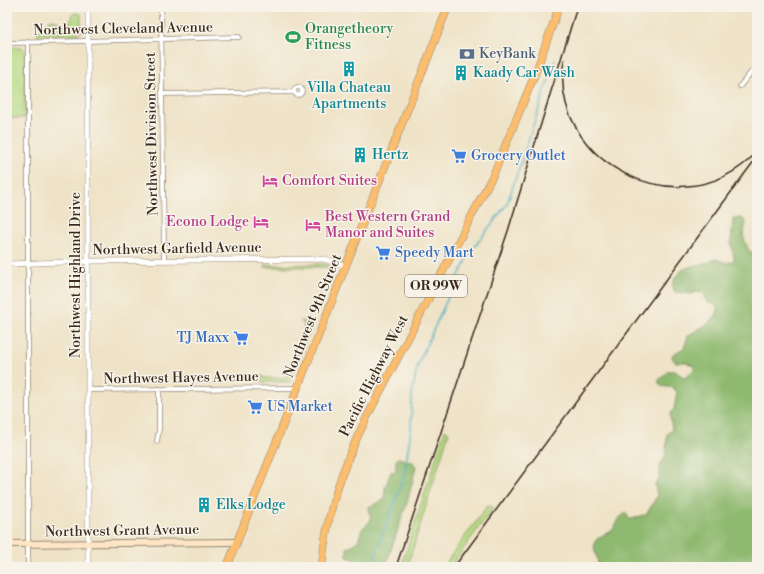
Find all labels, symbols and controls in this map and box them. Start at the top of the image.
street label: Northwest Cleveland Avenue [33,18,213,40]
place label: Orangetheory Fitness [305,20,393,54]
sports icon: Orangetheory Fitness [284,28,302,46]
bank icon: KeyBank [458,45,476,63]
place label: KeyBank [479,45,536,63]
street label: Northwest Division Street [142,52,162,216]
building icon: Villa Chateau Apartments [340,60,358,78]
building icon: Kaady Car Wash [452,64,470,82]
place label: Kaady Car Wash [473,64,575,82]
place label: Villa Chateau Apartments [306,79,391,113]
building icon: Hertz [351,146,369,164]
place label: Hertz [372,146,409,164]
supermarket icon: Grocery Outlet [450,147,468,165]
place label: Grocery Outlet [471,147,566,165]
hotel icon: Comfort Suites [261,172,279,190]
place label: Comfort Suites [282,172,377,190]
street label: Northwest Highland Drive [67,192,85,358]
place label: Best Western Grand Manor and Suites [324,208,450,242]
place label: Econo Lodge [166,213,249,231]
hotel icon: Econo Lodge [252,213,270,231]
hotel icon: Best Western Grand Manor and Suites [304,216,322,234]
street label: Northwest Garfield Avenue [92,239,262,259]
supermarket icon: Speedy Mart [374,244,392,262]
place label: Speedy Mart [395,244,474,262]
street label: Northwest 9th Street [280,252,346,380]
road number: OR 99W [405,275,467,297]
street label: Pacific Highway West [336,312,412,440]
place label: TJ Maxx [176,329,230,347]
supermarket icon: TJ Maxx [232,329,250,347]
street label: Northwest Hayes Avenue [103,368,259,388]
supermarket icon: US Market [246,398,264,416]
place label: US Market [267,398,333,416]
building icon: Elks Lodge [195,496,213,514]
place label: Elks Lodge [216,496,286,514]
street label: Northwest Grant Avenue [45,521,199,541]

